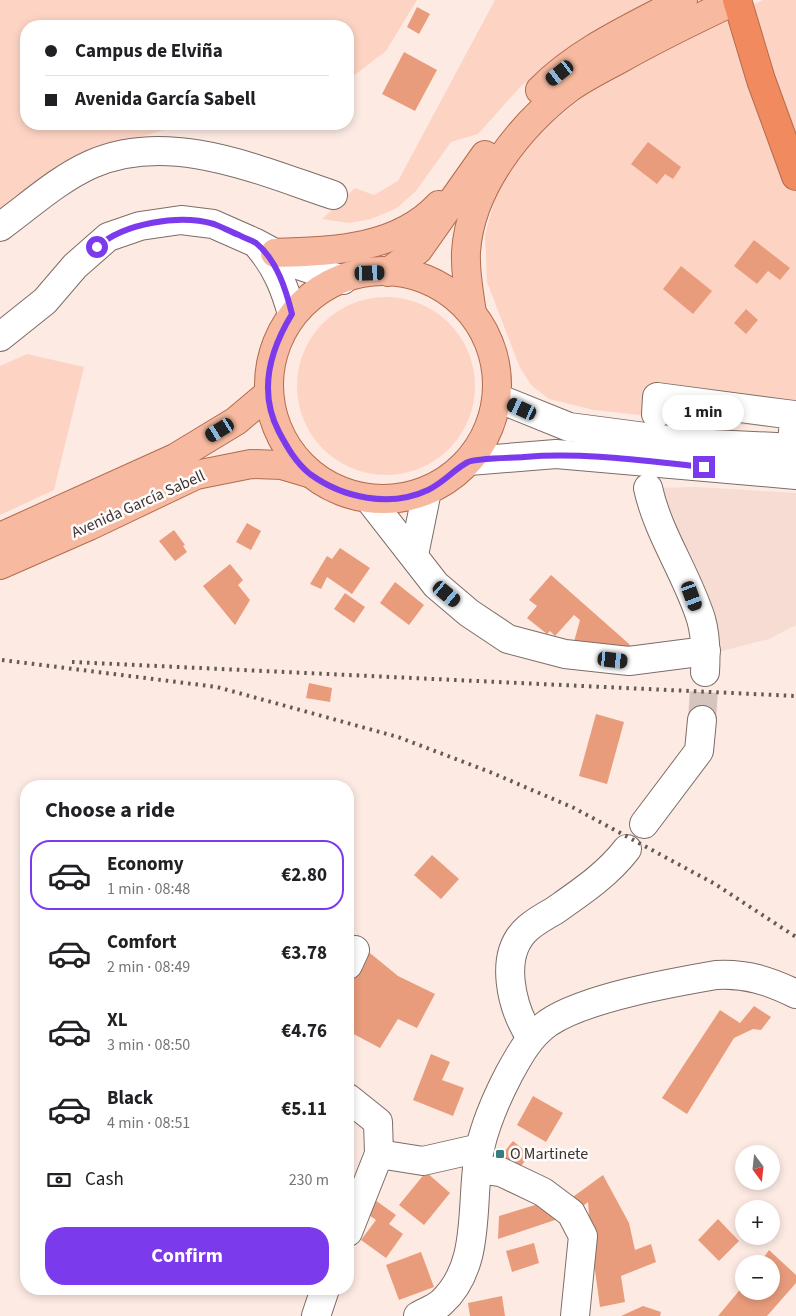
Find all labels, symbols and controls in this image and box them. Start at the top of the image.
text: Campus de Elviña [75,38,223,65]
car [543,58,576,88]
text: Avenida García Sabell [75,86,256,113]
route start [86,236,108,258]
car [354,265,385,281]
callout: 1 min [663,394,745,430]
car [505,396,538,422]
text: 1 min [684,401,722,423]
car [203,416,236,444]
route end [693,456,715,478]
street label: Avenida García Sabell [68,465,208,543]
car [430,579,463,609]
car [679,579,704,613]
car [597,651,628,669]
text: Choose a ride [45,794,175,826]
text: Economy [107,851,184,878]
icon: car [47,853,92,898]
text: €2.80 [281,862,327,889]
text: 1 min · 08:48 [107,878,190,900]
text: Comfort [107,929,177,956]
icon: car [47,931,92,976]
text: €3.78 [281,940,327,967]
text: 2 min · 08:49 [107,956,190,978]
text: XL [107,1007,128,1034]
icon: car [47,1009,92,1054]
text: €4.76 [281,1018,327,1045]
text: 3 min · 08:50 [107,1034,190,1056]
text: Black [107,1085,153,1112]
icon: car [47,1087,92,1132]
text: €5.11 [281,1096,327,1123]
text: 4 min · 08:51 [107,1112,190,1134]
place label: O Martinete [510,1143,588,1165]
north arrow [735,1145,780,1190]
map controls [735,1145,780,1300]
marker: O Martinete [494,1148,506,1160]
icon: cash [45,1166,73,1194]
text: Cash [85,1166,124,1193]
text: 230 m [289,1169,329,1191]
button: + [735,1200,780,1245]
button: Confirm [45,1227,329,1285]
button: − [735,1255,780,1300]

